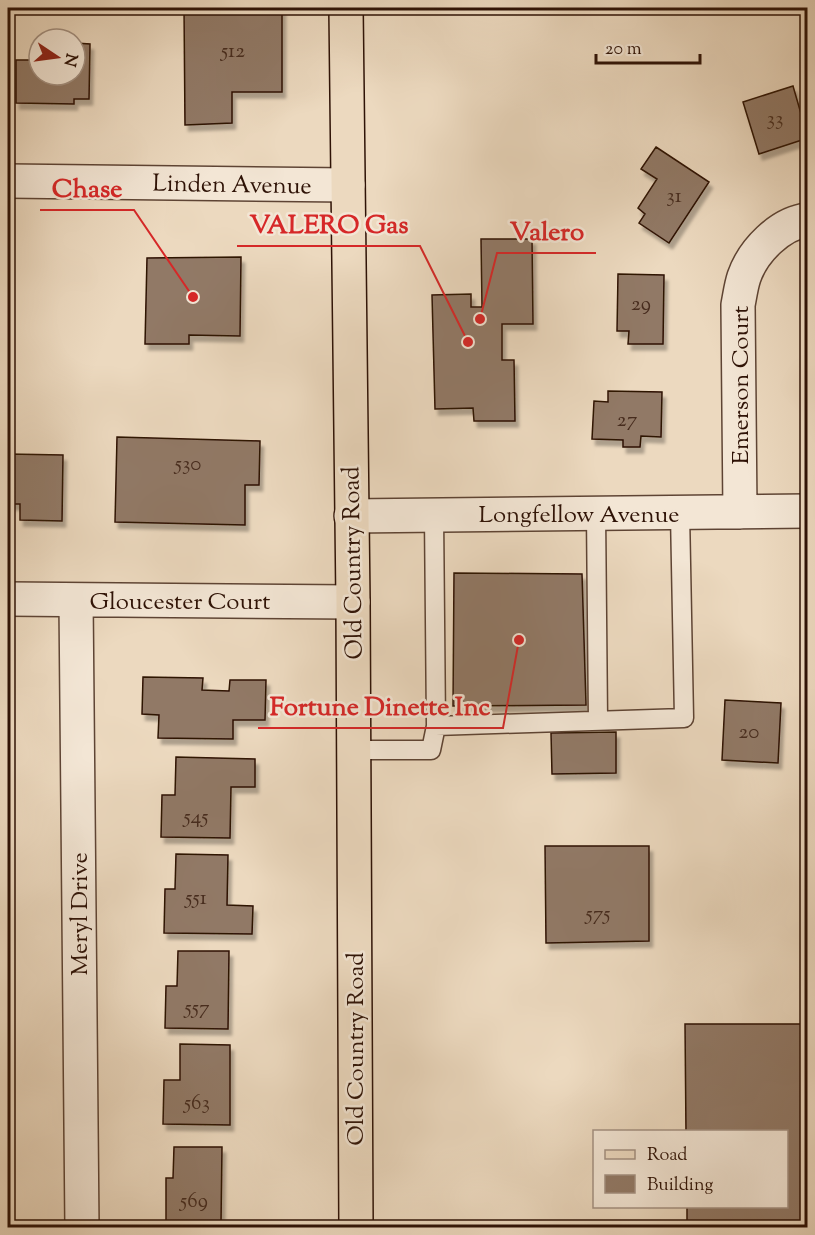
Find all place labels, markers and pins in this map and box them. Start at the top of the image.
callout: Chase [40,166,134,210]
callout: VALERO Gas [237,202,420,246]
callout: Valero [497,209,596,253]
callout: Fortune Dinette Inc [258,684,503,728]

